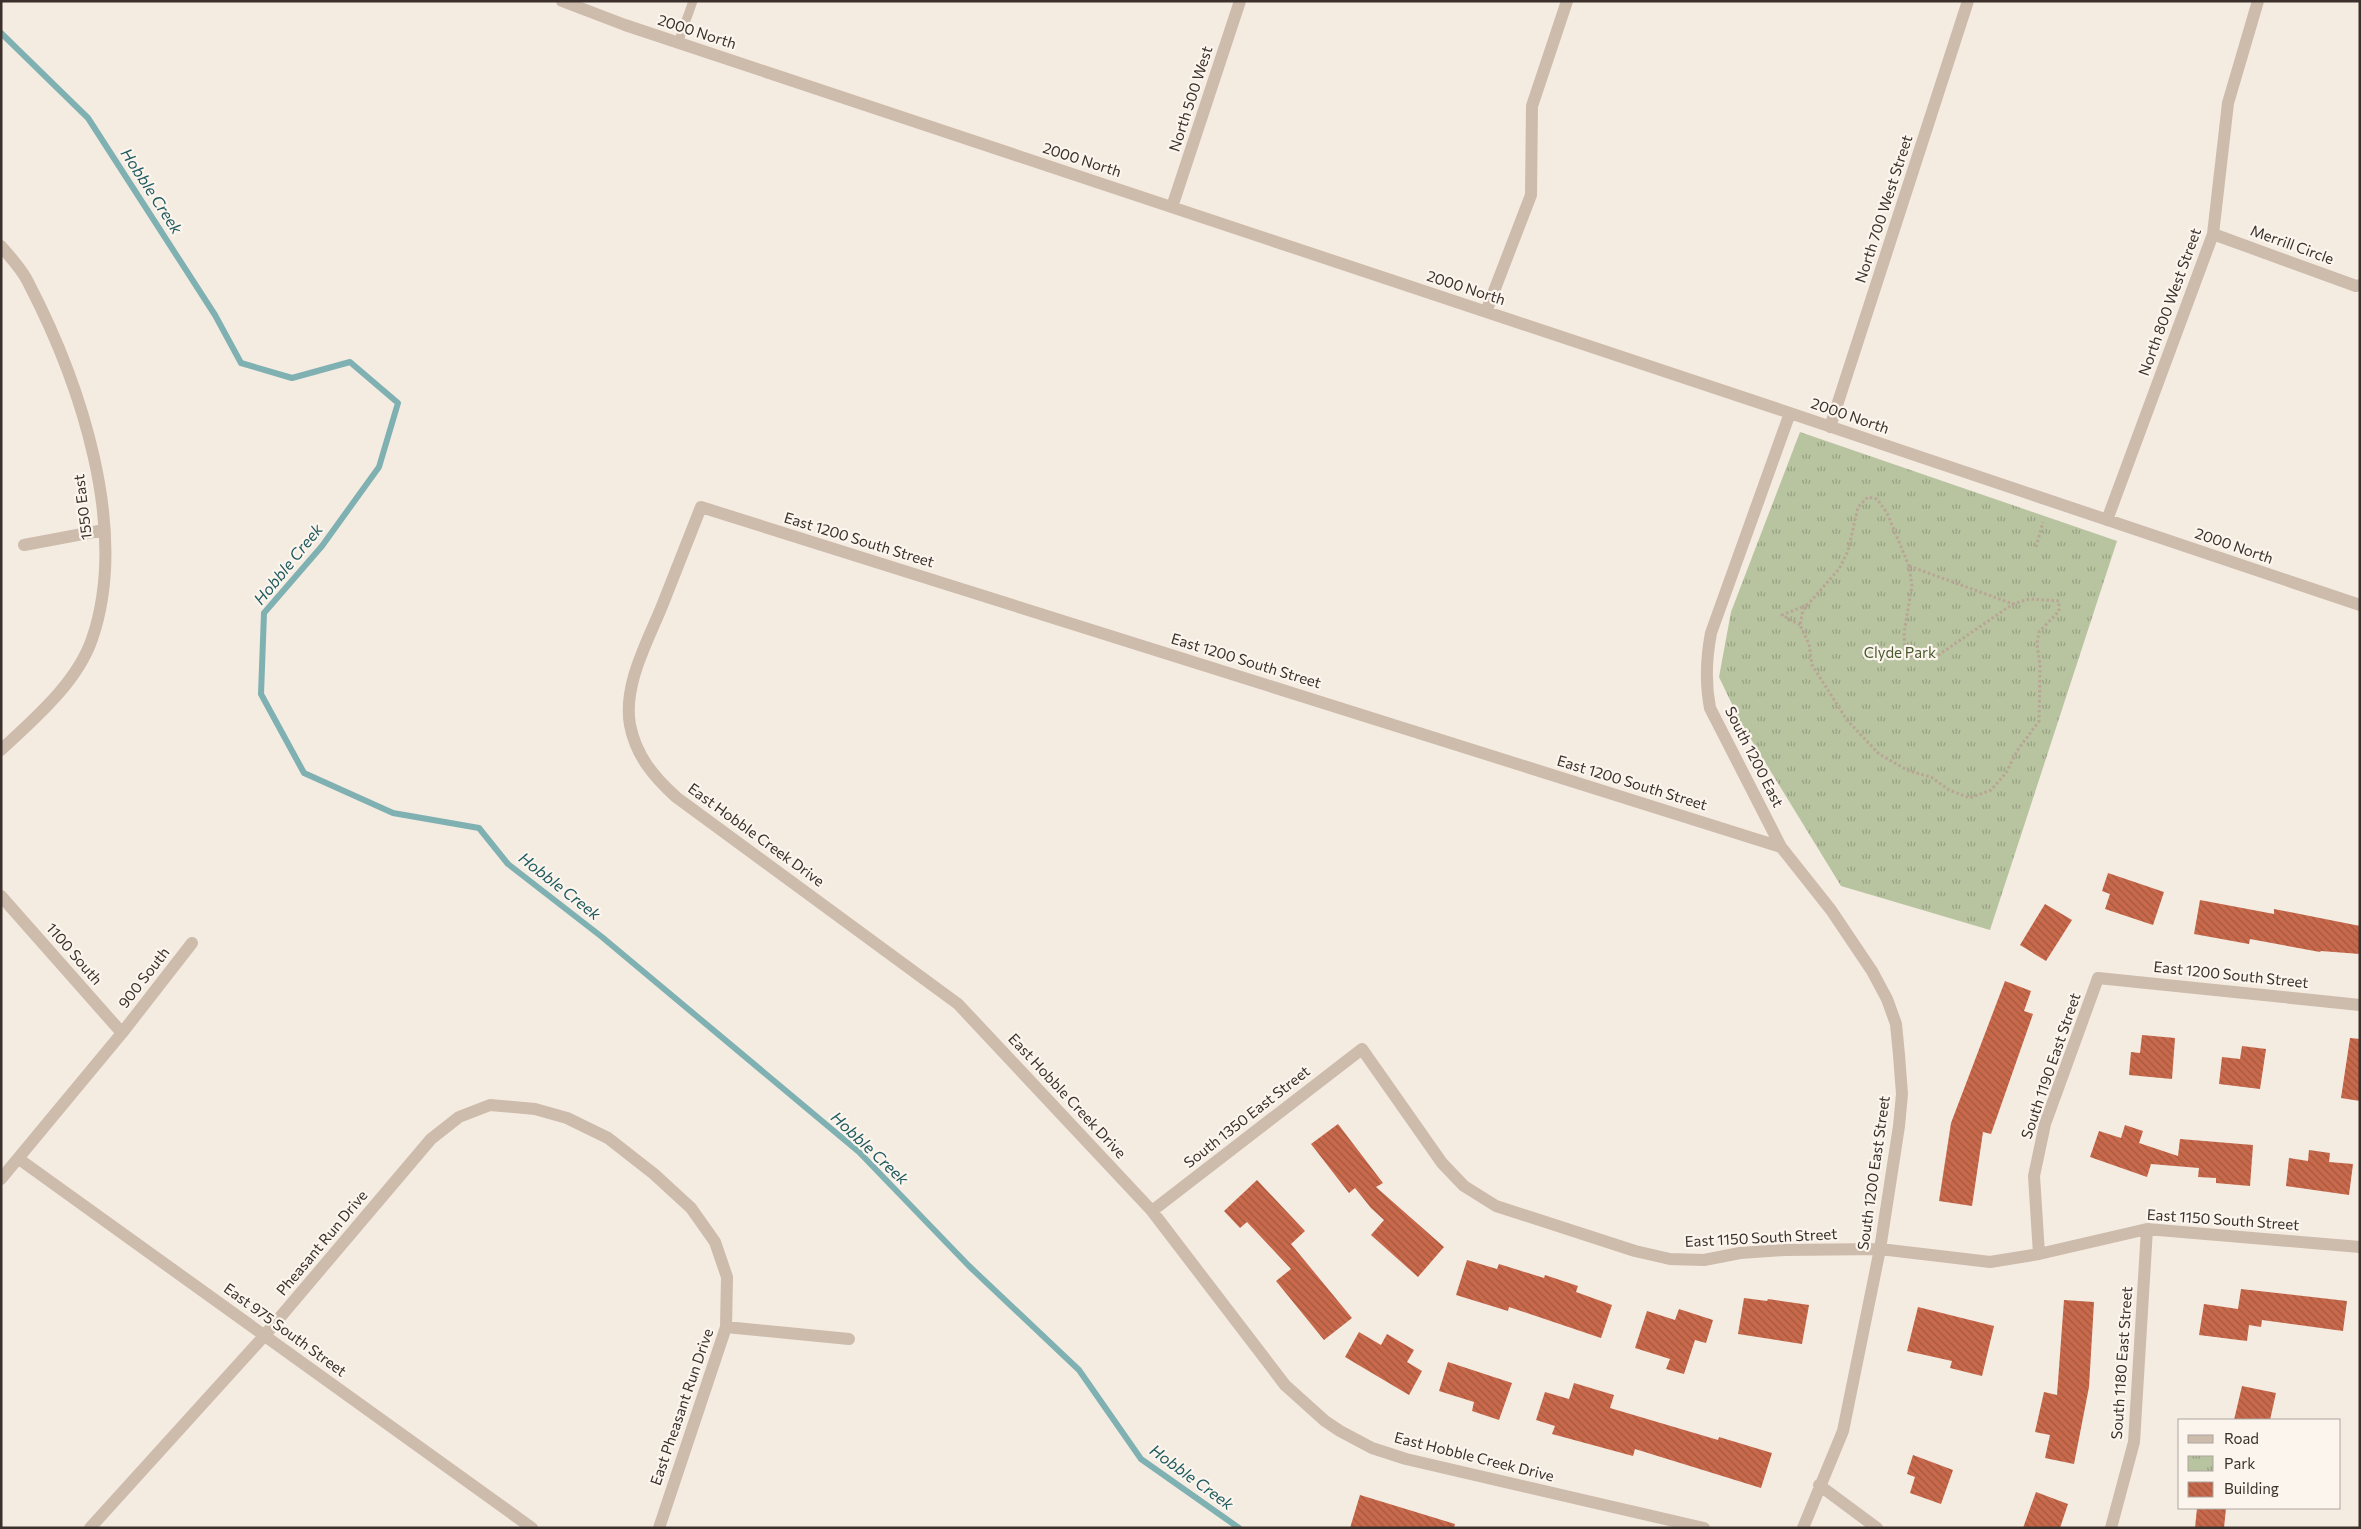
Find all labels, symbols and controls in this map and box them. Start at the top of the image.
street label: 2000 North [656,10,739,52]
street label: North 500 West [1164,44,1216,154]
street label: North 700 West Street [1851,132,1915,285]
street label: 2000 North [1041,138,1124,180]
water label: Hobble Creek [118,144,187,238]
street label: Merrill Circle [2248,221,2337,268]
street label: North 800 West Street [2134,225,2204,378]
street label: 2000 North [1425,266,1508,308]
street label: 2000 North [1809,393,1892,437]
street label: 1550 East [69,473,95,541]
street label: East 1200 South Street [782,508,936,570]
water label: Hobble Creek [249,519,326,608]
street label: 2000 North [2193,523,2276,567]
street label: East 1200 South Street [1169,629,1323,691]
park label: Clyde Park [1864,643,1936,661]
street label: South 1200 East [1722,703,1788,810]
street label: East 1200 South Street [1555,751,1709,813]
street label: East Hobble Creek Drive [685,779,828,890]
water label: Hobble Creek [516,848,605,924]
street label: 1100 South [43,919,107,988]
street label: 900 South [114,943,173,1011]
street label: East 1200 South Street [2153,957,2310,991]
street label: South 1190 East Street [2017,990,2084,1141]
street label: East Hobble Creek Drive [1005,1029,1130,1162]
street label: South 1350 East Street [1180,1061,1313,1171]
street label: South 1200 East Street [1853,1094,1893,1251]
water label: Hobble Creek [828,1107,913,1188]
street label: Pheasant Run Drive [272,1186,371,1299]
street label: East 1150 South Street [2146,1205,2300,1233]
street label: East 1150 South Street [1684,1224,1838,1250]
street label: East 975 South Street [221,1279,350,1380]
street label: South 1180 East Street [2107,1286,2135,1440]
street label: East Pheasant Run Drive [646,1326,716,1487]
legend [2178,1419,2341,1509]
street label: East Hobble Creek Drive [1392,1427,1556,1485]
text: Road [2224,1429,2259,1447]
water label: Hobble Creek [1147,1440,1238,1513]
text: Park [2224,1454,2255,1472]
text: Building [2224,1479,2279,1497]

